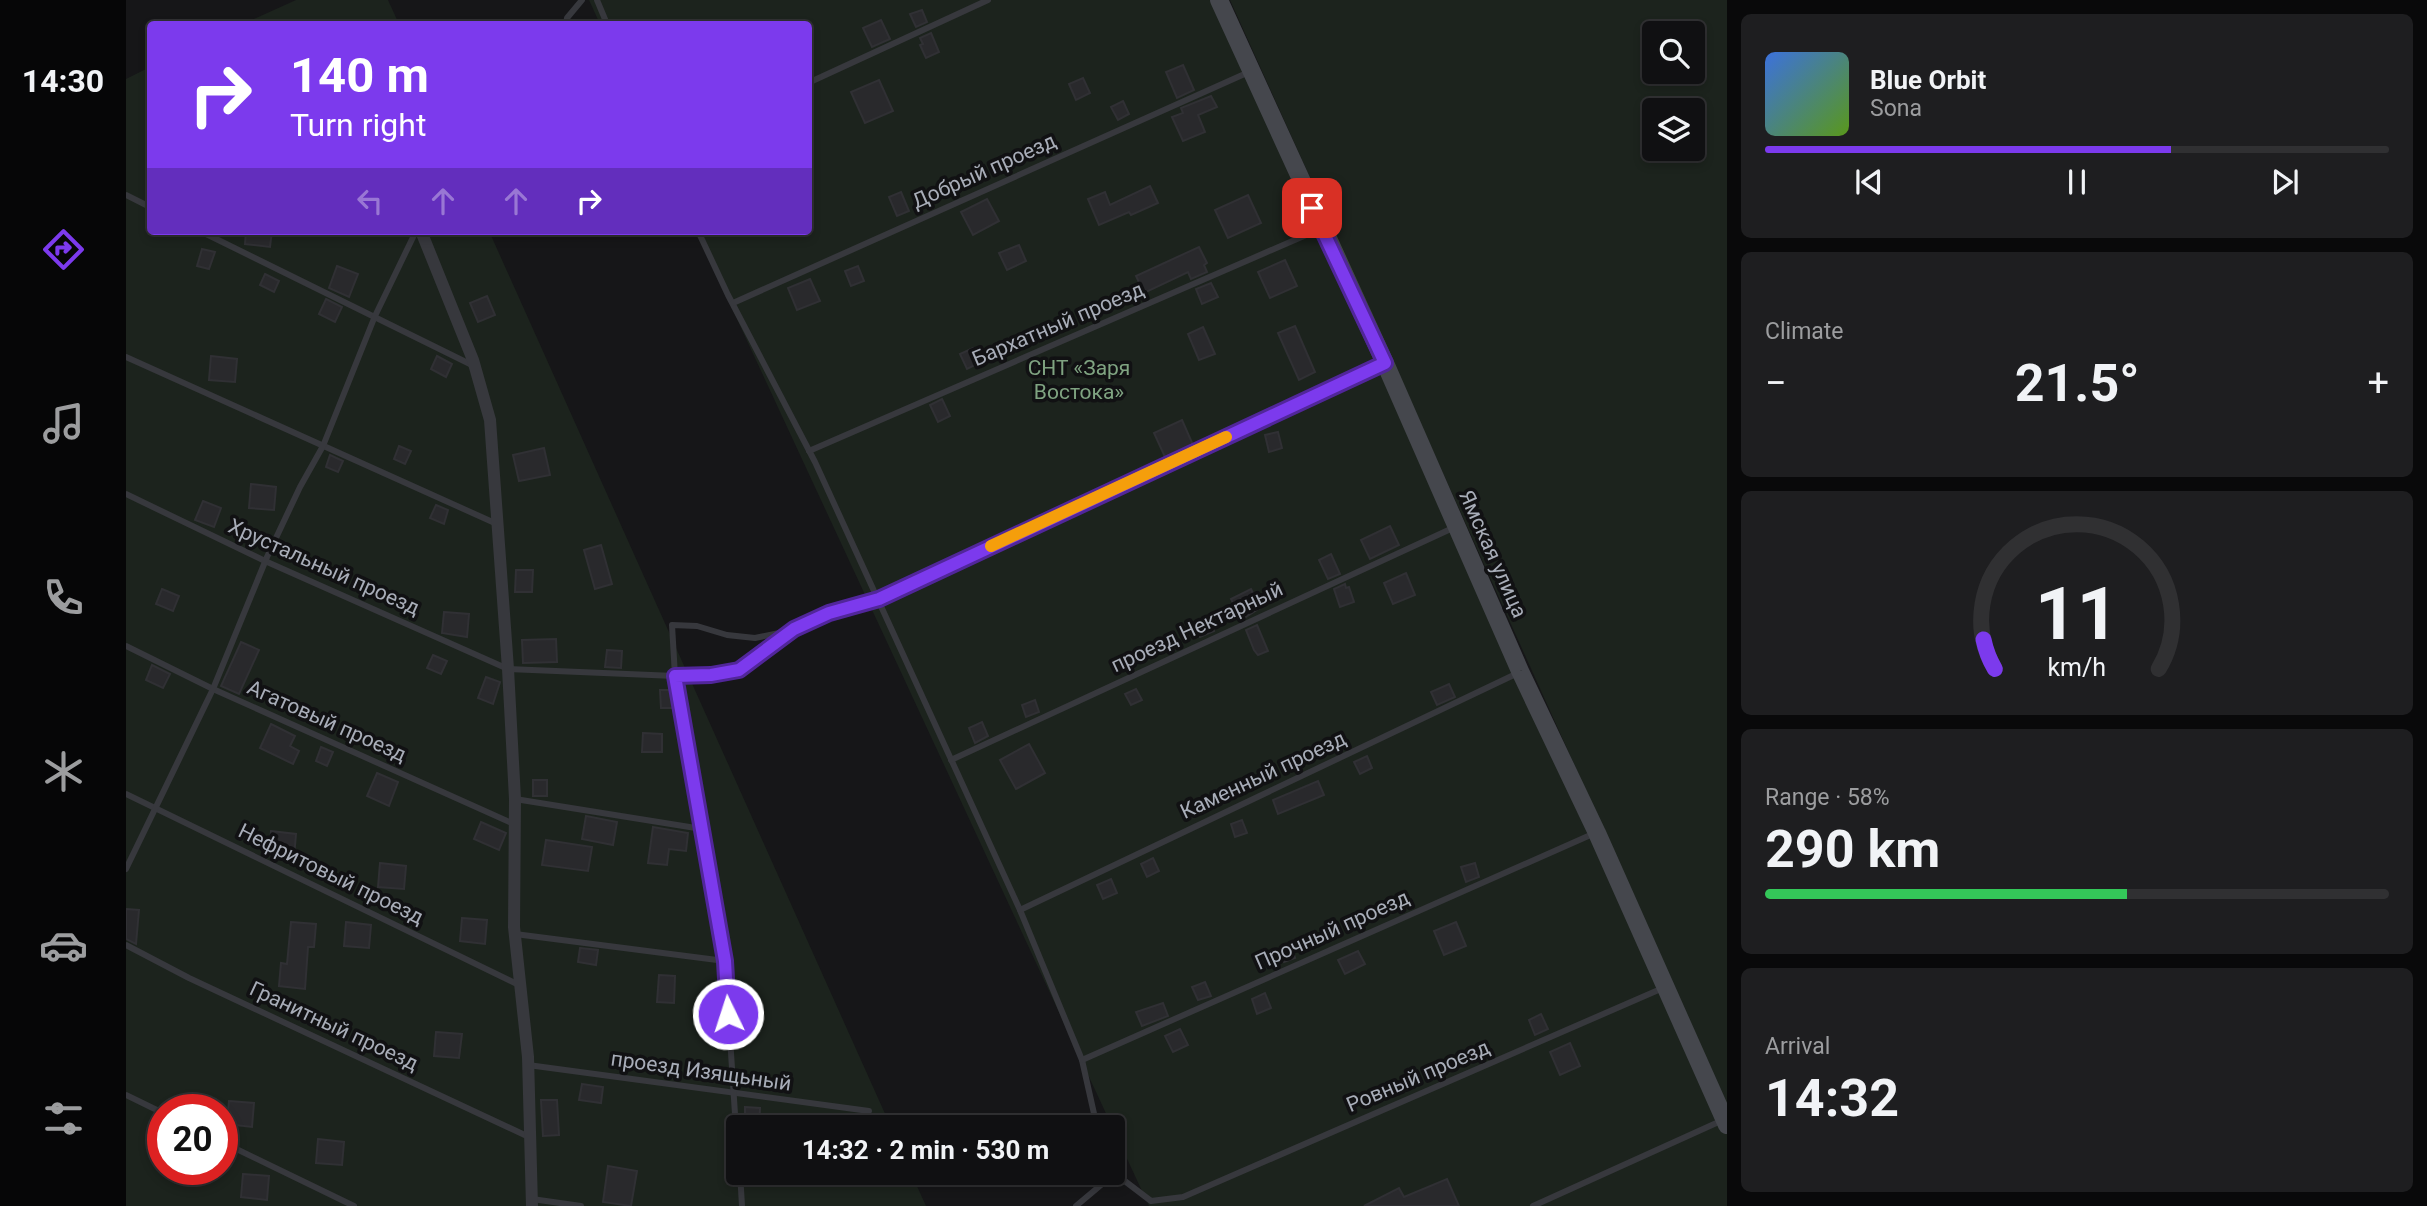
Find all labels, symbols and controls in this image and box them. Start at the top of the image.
map controls [1642,21,1705,161]
button: search [1642,21,1705,84]
text: 140 m [290,47,429,104]
icon: right [175,49,266,140]
text: 14:30 [22,62,104,100]
text: Blue Orbit [1870,65,1986,95]
text: Sona [1870,95,1922,122]
button: layers [1642,98,1705,161]
text: Turn right [290,106,426,144]
street label: Добрый проезд [908,128,1060,213]
icon: previous [1850,163,1888,201]
icon: pause [2058,163,2096,201]
icon: next [2266,163,2304,201]
pin [1282,178,1342,238]
icon: left [351,182,389,220]
icon: ahead [424,182,462,220]
icon: ahead [497,182,535,220]
icon: right [570,182,608,220]
icon: arrive [1293,189,1331,227]
icon: directions [39,225,88,274]
street label: Бархатный проезд [969,277,1148,371]
text: Climate [1765,318,1844,345]
text: 21.5° [2015,353,2140,414]
park label: СНТ «Заря Востока» [1028,356,1130,404]
text: − [1765,361,1787,405]
text: + [2367,361,2389,405]
icon: music [39,399,88,448]
street label: Ямская улица [1454,486,1532,622]
street label: Хрустальный проезд [225,514,424,620]
text: 11 [2035,571,2119,657]
icon: phone [39,573,88,622]
street label: проезд Нектарный [1107,577,1287,677]
text: km/h [2048,653,2106,682]
street label: Агатовый проезд [244,675,410,767]
street label: Каменный проезд [1176,726,1350,824]
icon: climate [39,747,88,796]
text: Range · 58% [1765,784,1890,811]
street label: Нефритовый проезд [235,819,428,929]
text: 290 km [1765,819,1940,880]
street label: Прочный проезд [1251,885,1413,975]
icon: car [39,921,88,970]
street label: Гранитный проезд [246,976,422,1076]
position arrow [691,977,765,1051]
text: Arrival [1765,1033,1830,1060]
street label: Ровный проезд [1343,1035,1493,1117]
street label: проезд Изящьный [609,1046,793,1096]
text: 14:32 [1765,1068,1899,1129]
icon: filters [39,1094,88,1143]
speed limit sign: 20 [147,1094,238,1185]
text: 14:32 · 2 min · 530 m [802,1135,1049,1165]

